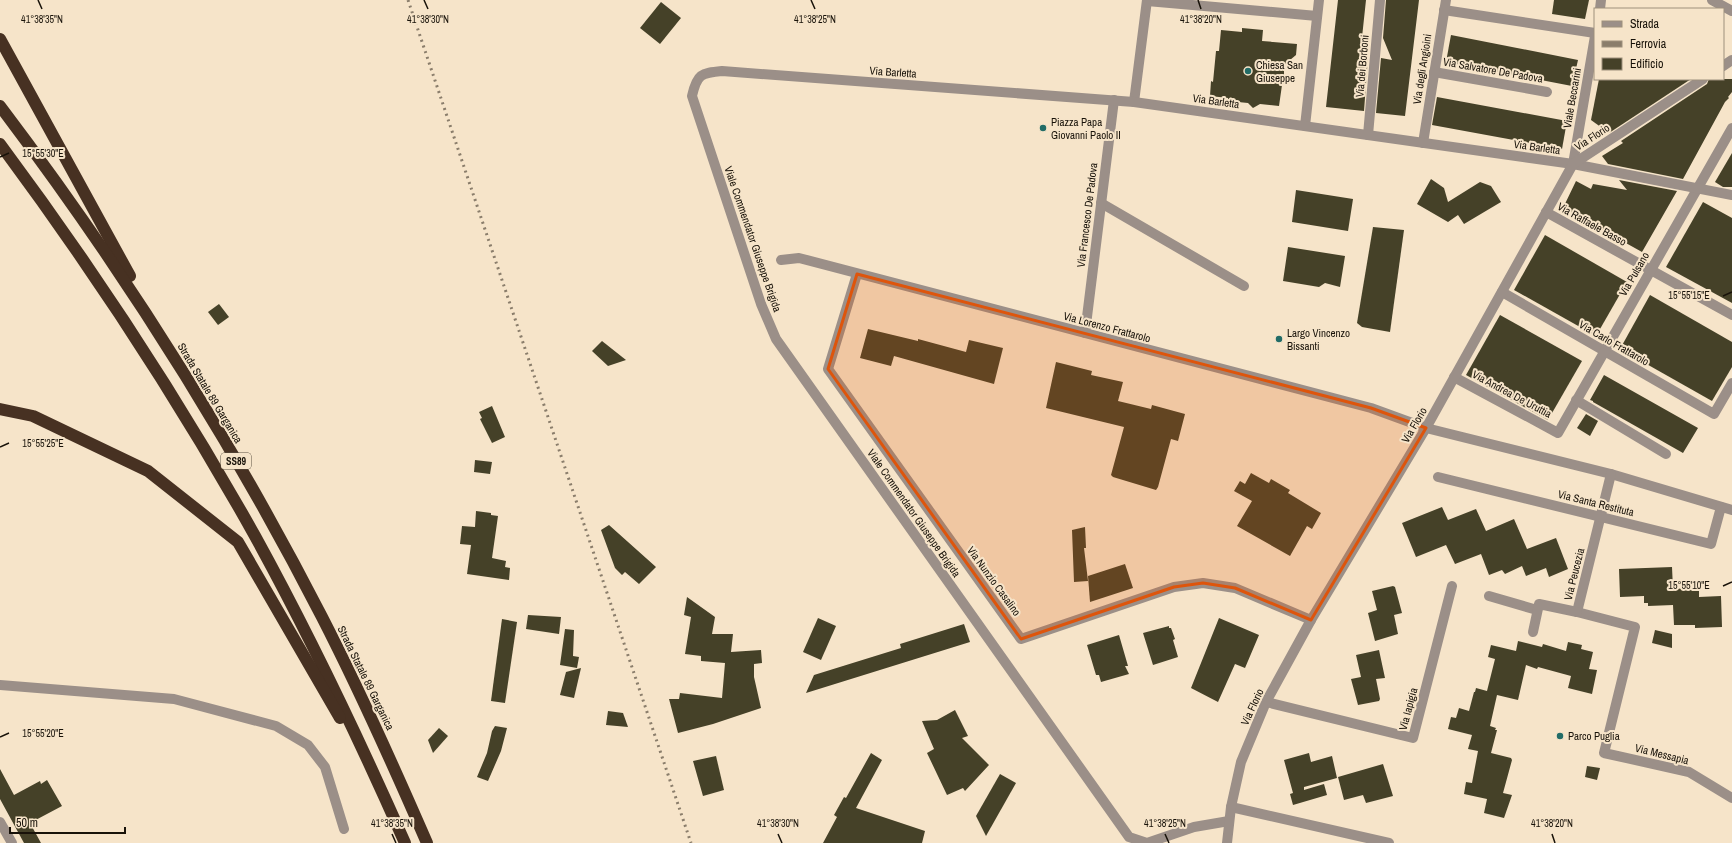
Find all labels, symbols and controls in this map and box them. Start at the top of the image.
legend [1594,8,1724,80]
text: 41°38'35"N [21,13,63,26]
text: 41°38'30"N [407,13,449,26]
text: 41°38'25"N [794,13,836,26]
text: 41°38'20"N [1180,13,1222,26]
text: Strada [1630,16,1660,32]
street label: Via degli Angioini [1410,33,1434,105]
street label: Via dei Borboni [1352,34,1372,98]
text: Ferrovia [1630,36,1667,52]
street label: Via Salvatore De Padova [1442,54,1544,86]
text: Edificio [1630,56,1663,72]
place label: Chiesa San Giuseppe [1256,58,1303,85]
street label: Via Barletta [869,63,917,81]
marker: Chiesa San Giuseppe [1243,66,1253,76]
street label: Viale Beccarini [1560,67,1584,129]
street label: Via Barletta [1192,91,1240,111]
place label: Piazza Papa Giovanni Paolo II [1051,115,1121,142]
street label: Via Florio [1572,121,1612,153]
marker: Piazza Papa Giovanni Paolo II [1038,123,1048,133]
street label: Via Barletta [1513,137,1561,157]
text: 15°55'30"E [22,147,64,160]
street label: Via Francesco De Padova [1074,162,1100,268]
street label: Viale Commendator Giuseppe Brigida [721,164,785,314]
street label: Via Raffaele Basso [1555,199,1629,249]
street label: Via Pulsano [1616,249,1652,299]
text: 15°55'15"E [1668,289,1710,302]
street label: Via Lorenzo Frattarolo [1062,309,1152,345]
street label: Via Carlo Frattarolo [1576,317,1652,369]
place label: Largo Vincenzo Bissanti [1287,326,1350,353]
marker: Largo Vincenzo Bissanti [1274,334,1284,344]
street label: Strada Statale 89 Garganica [175,340,245,446]
street label: Via Andrea De Uruttia [1470,367,1554,421]
street label: Via Florio [1398,405,1430,445]
text: 15°55'25"E [22,437,64,450]
street label: Viale Commendator Giuseppe Brigida [864,446,964,580]
road number: SS89 [221,453,251,469]
street label: Via Santa Restituta [1556,487,1636,519]
street label: Via Nunzio Casalino [964,543,1024,619]
street label: Via Peucezia [1561,546,1587,602]
text: 15°55'10"E [1668,579,1710,592]
street label: Strada Statale 89 Garganica [335,624,397,732]
street label: Via Florio [1237,686,1267,728]
street label: Via Iapigia [1396,686,1420,732]
text: 15°55'20"E [22,727,64,740]
place label: Parco Puglia [1568,729,1620,743]
marker: Parco Puglia [1555,731,1565,741]
street label: Via Messapia [1634,741,1690,767]
scale bar [10,809,125,835]
text: 50 m [16,815,38,831]
text: 41°38'35"N [371,817,413,830]
text: 41°38'30"N [757,817,799,830]
text: 41°38'25"N [1144,817,1186,830]
text: 41°38'20"N [1531,817,1573,830]

